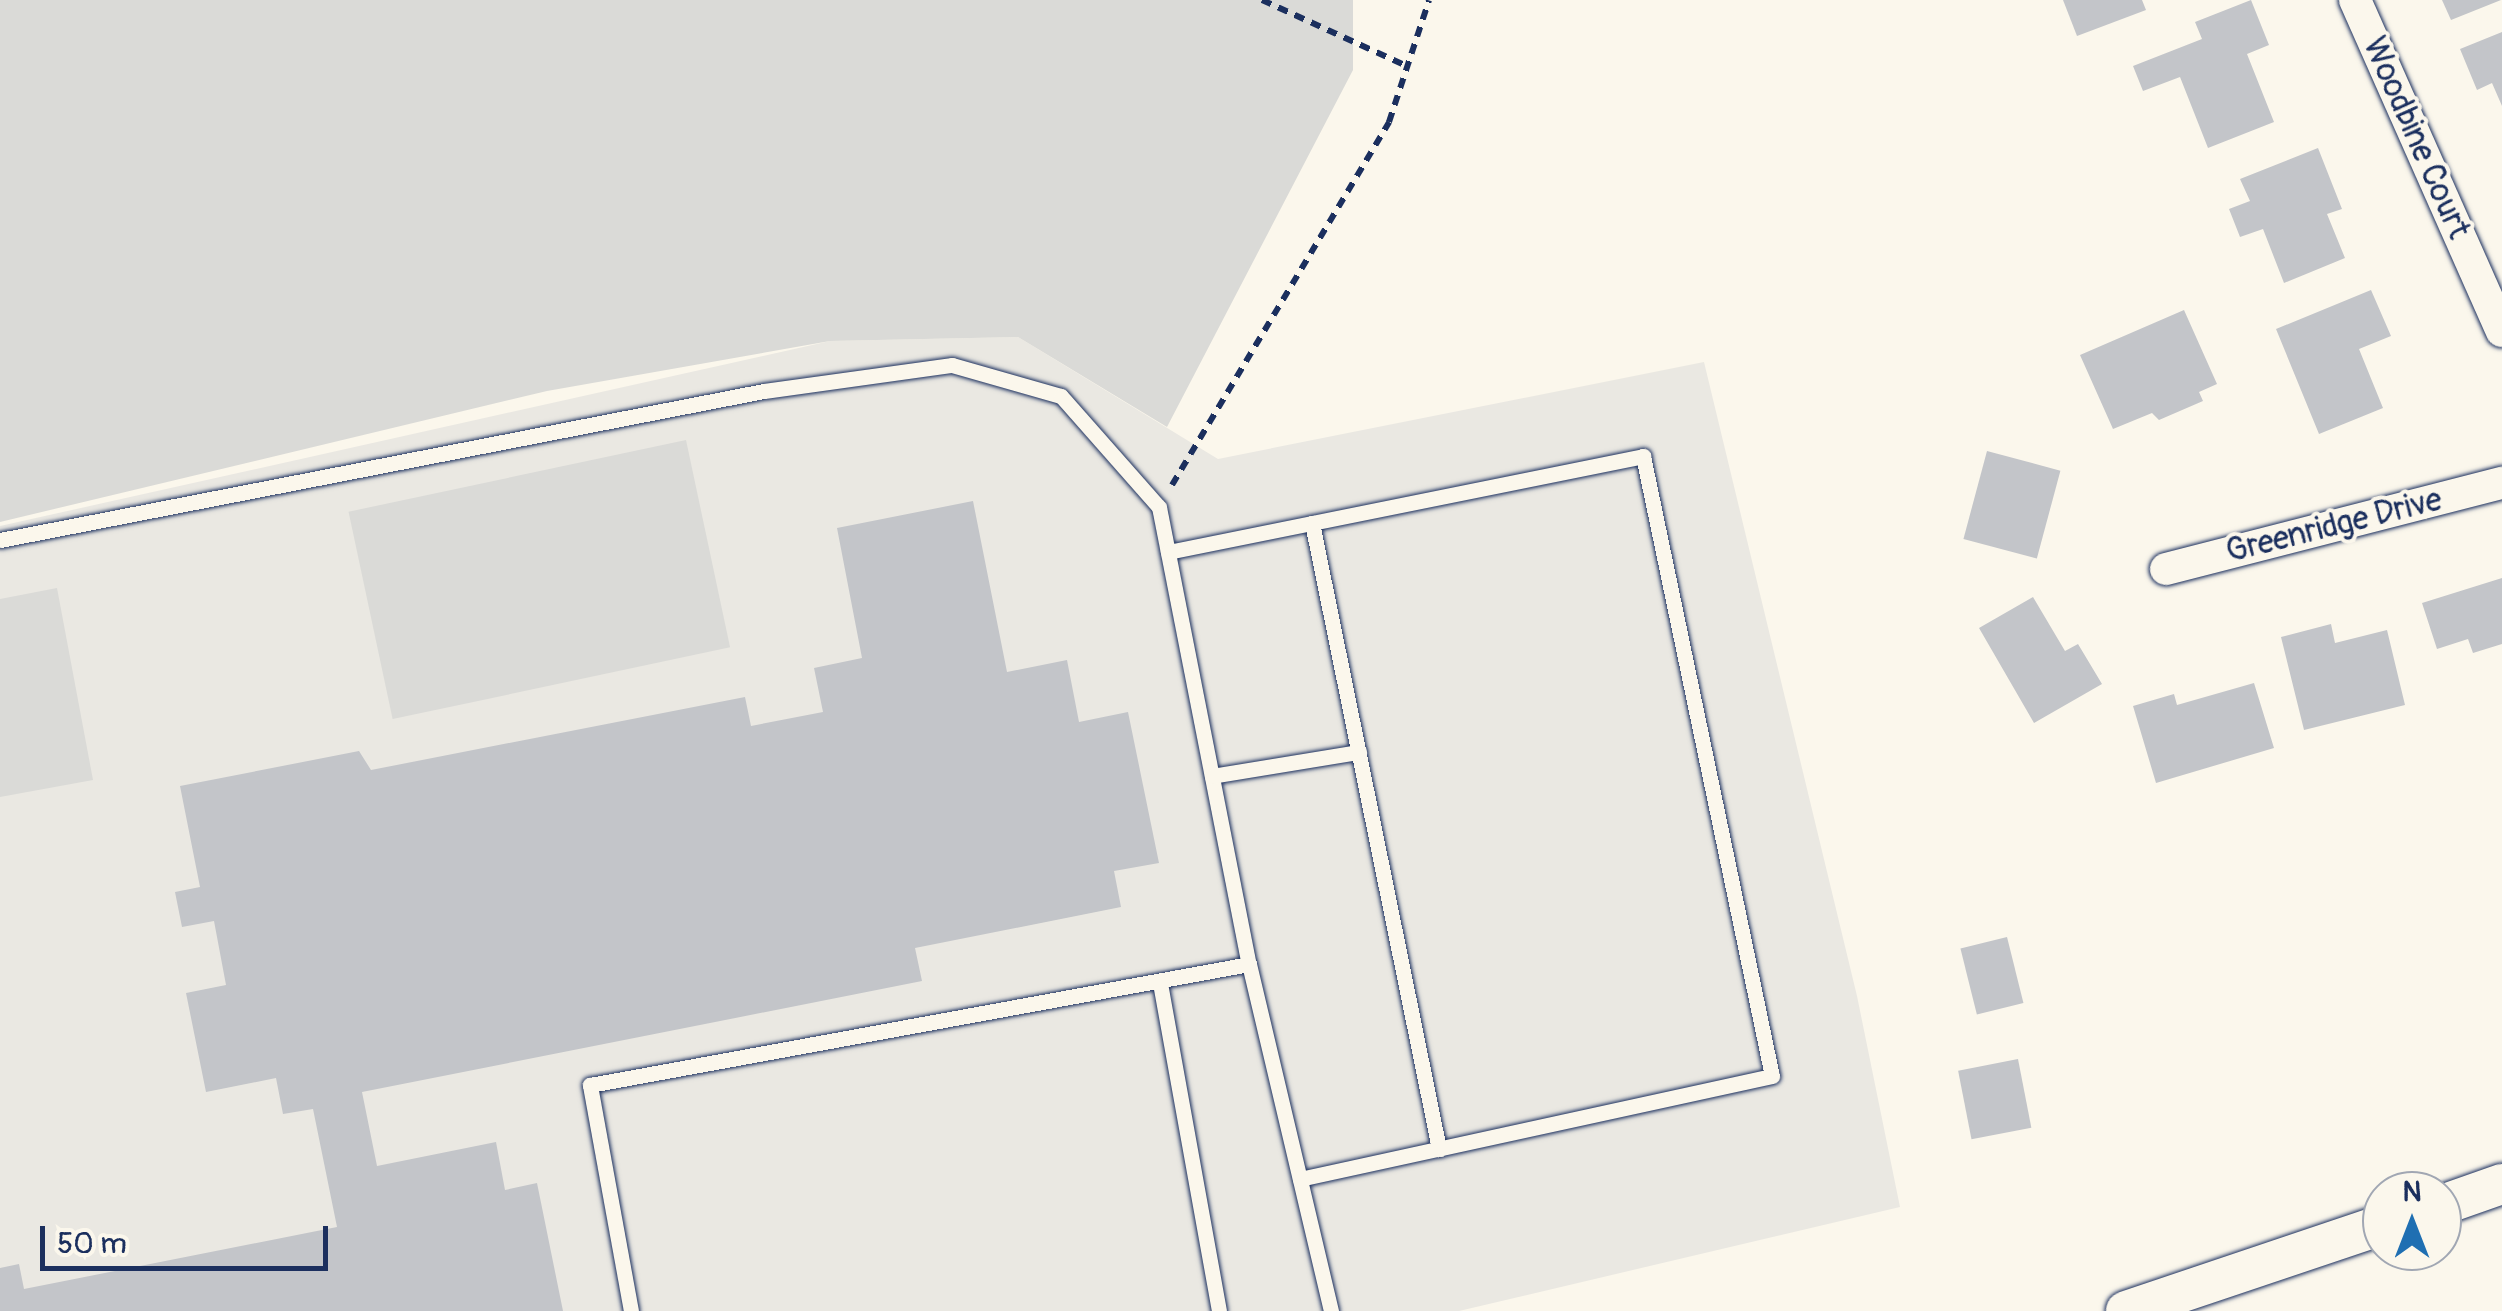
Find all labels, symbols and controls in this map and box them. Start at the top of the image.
street label: Woodbine Court [2354,31,2478,245]
street label: Greenridge Drive [2222,481,2446,571]
north arrow [2362,1171,2462,1271]
text: N [2403,1175,2421,1210]
scale bar [45,1206,332,1268]
text: 50 m [57,1225,127,1262]

